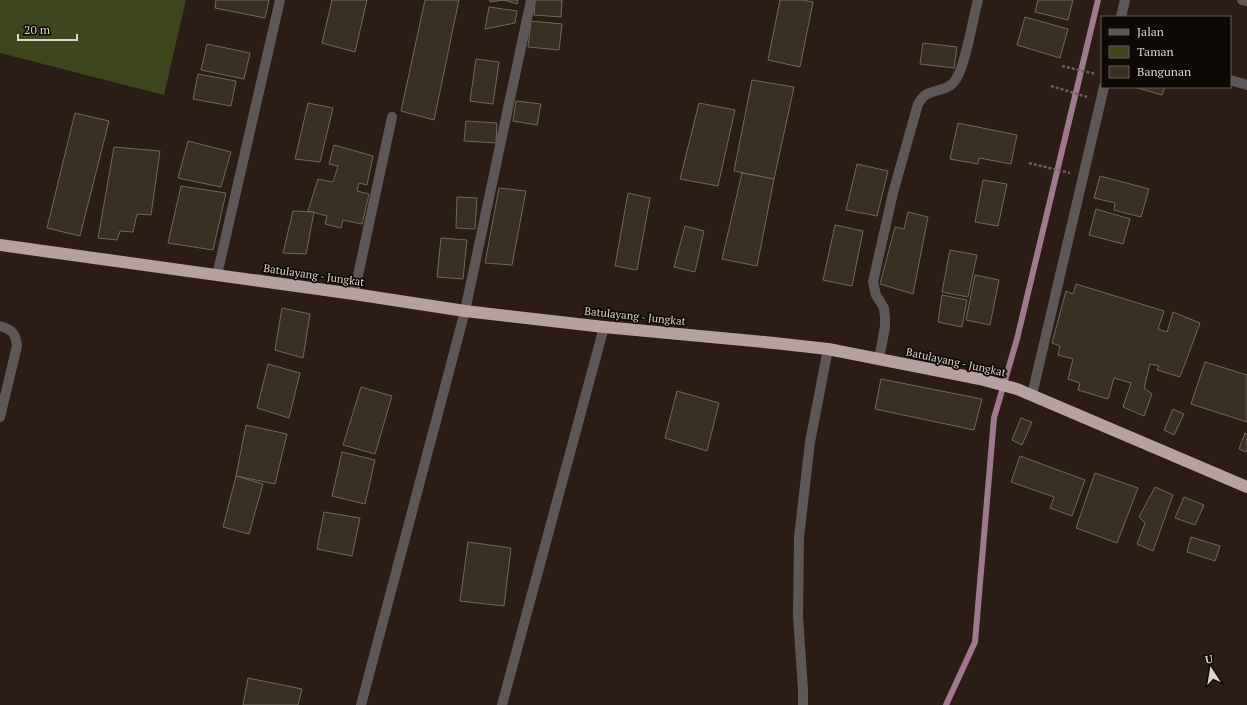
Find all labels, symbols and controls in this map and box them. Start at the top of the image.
scale bar [18,16,77,42]
legend [1101,16,1231,88]
text: 20 m [24,22,51,37]
text: Jalan [1137,24,1164,39]
text: Taman [1137,44,1174,59]
text: Bangunan [1137,64,1191,79]
street label: Batulayang - Jungkat [263,261,365,289]
street label: Batulayang - Jungkat [584,304,686,328]
street label: Batulayang - Jungkat [905,345,1007,379]
north arrow [1191,649,1231,689]
text: U [1204,652,1214,667]

